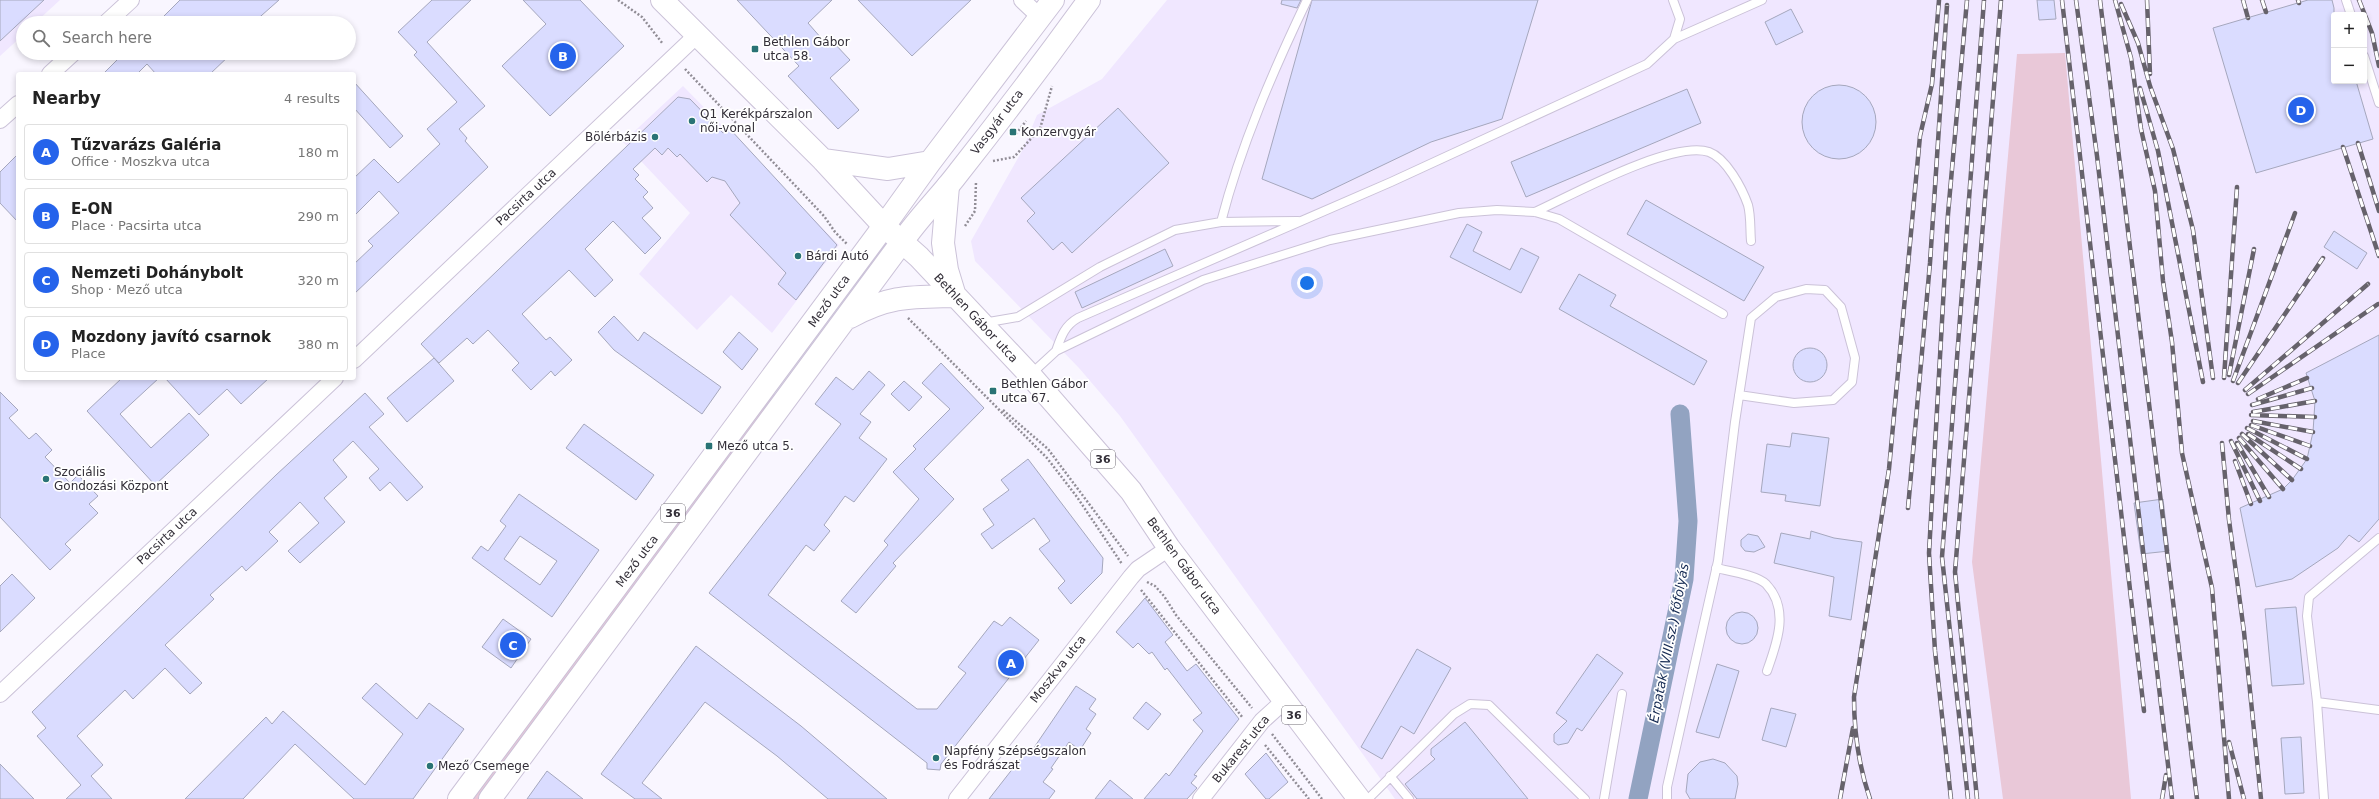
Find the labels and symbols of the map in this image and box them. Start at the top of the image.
place label: Bethlen Gábor utca 58. [763,35,850,63]
pin: B [550,41,576,71]
marker: Bethlen Gábor utca 58. [750,44,760,54]
street label: Vasgyár utca [968,87,1026,157]
pin: D [2288,95,2314,125]
place label: Q1 Kerékpárszalon női-vonal [700,107,813,135]
marker: Q1 Kerékpárszalon női-vonal [687,116,697,126]
place label: Konzervgyár [1021,125,1096,139]
marker: Konzervgyár [1008,127,1018,137]
place label: Bölérbázis [585,130,647,144]
marker: Bölérbázis [650,132,660,142]
street label: Pacsirta utca [493,166,559,228]
place label: Bárdi Autó [806,249,869,263]
marker: Bárdi Autó [793,251,803,261]
street label: Bethlen Gábor utca [931,271,1021,365]
street label: Mező utca [805,272,853,330]
your location [1297,273,1317,293]
place label: Bethlen Gábor utca 67. [1001,377,1088,405]
marker: Bethlen Gábor utca 67. [988,386,998,396]
place label: Mező utca 5. [717,439,794,453]
marker: Mező utca 5. [704,441,714,451]
road number: 36 [1091,450,1115,468]
place label: Szociális Gondozási Központ [54,465,169,493]
marker: Szociális Gondozási Központ [41,474,51,484]
road number: 36 [661,504,685,522]
street label: Pacsirta utca [134,505,200,567]
street label: Bethlen Gábor utca [1144,515,1224,617]
street label: Mező utca [613,532,661,590]
water label: Érpatak (VIII.sz.) főfolyás [1646,562,1692,724]
pin: C [500,630,526,660]
street label: Moszkva utca [1027,632,1089,706]
pin: A [998,648,1024,678]
road number: 36 [1282,706,1306,724]
street label: Bukarest utca [1209,712,1273,786]
place label: Napfény Szépségszalon és Fodrászat [944,744,1086,772]
marker: Napfény Szépségszalon és Fodrászat [931,753,941,763]
place label: Mező Csemege [438,759,529,773]
marker: Mező Csemege [425,761,435,771]

